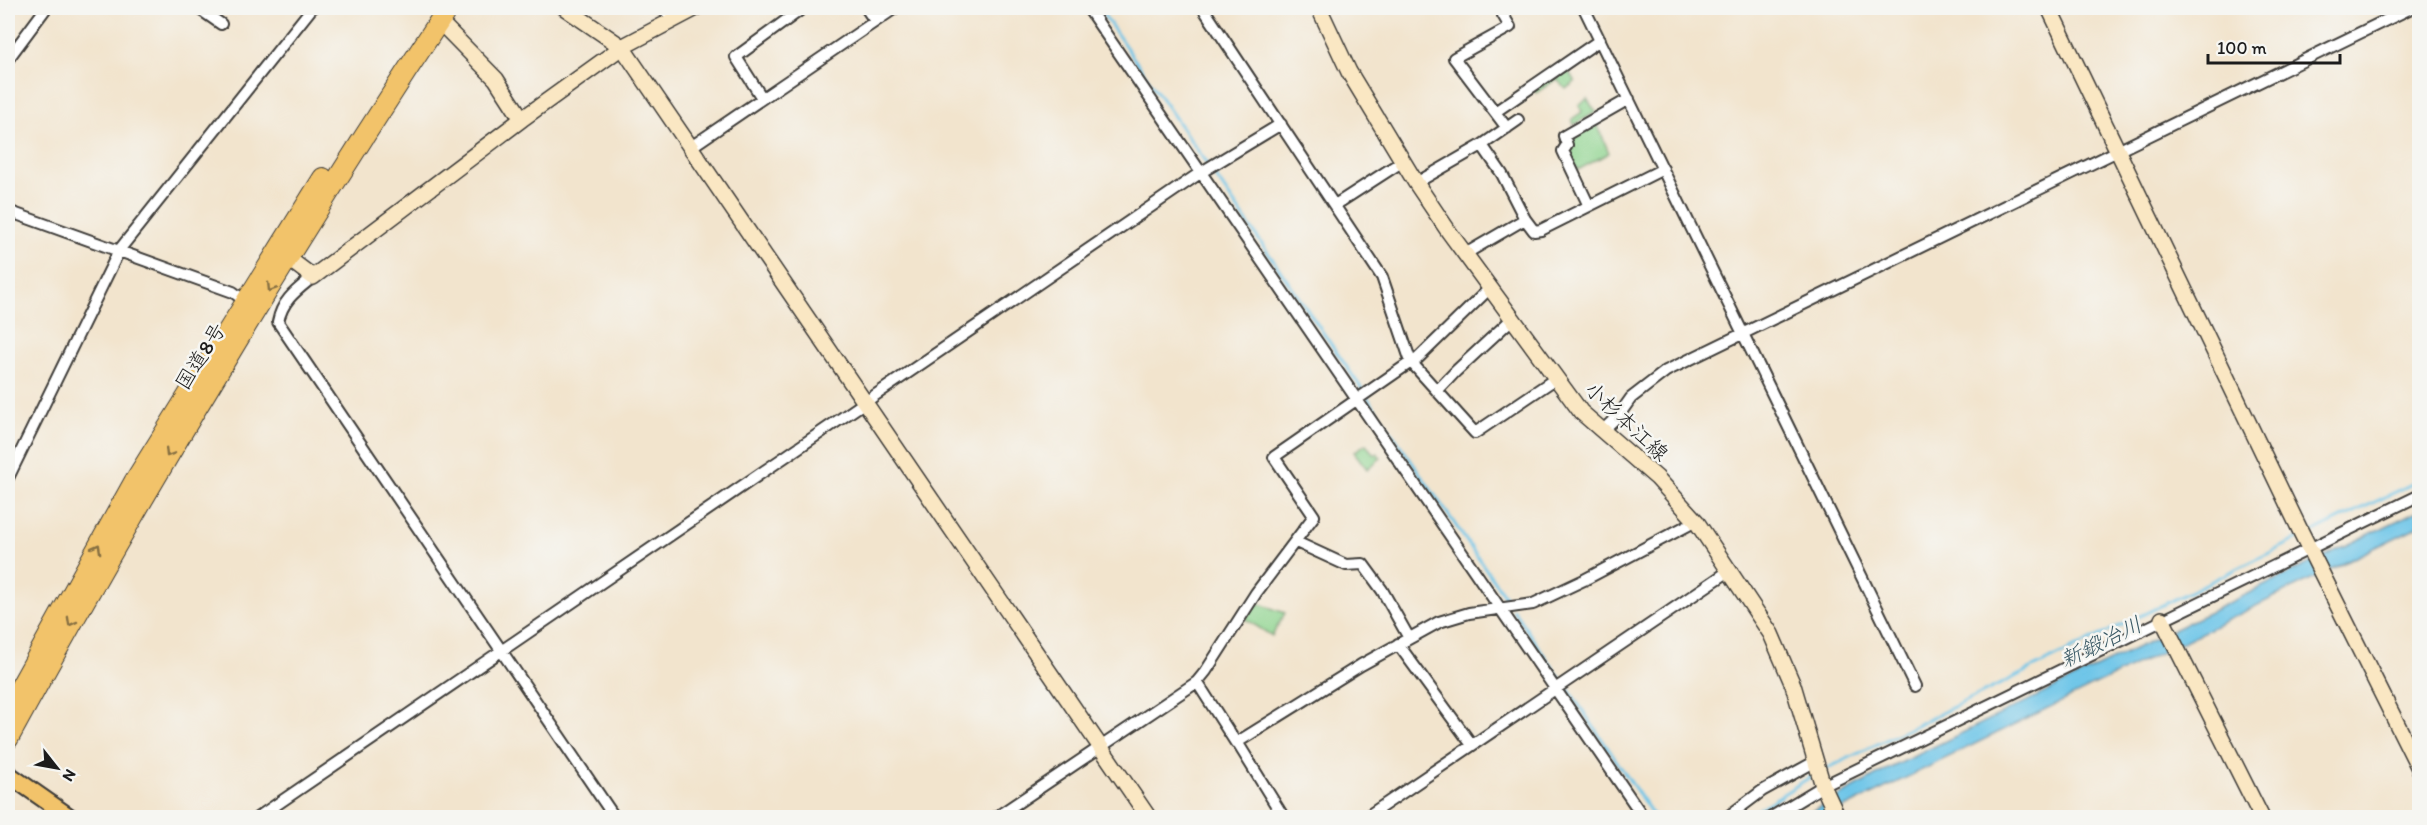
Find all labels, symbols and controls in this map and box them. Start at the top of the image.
scale bar [2208,27,2340,65]
text: 100 m [2217,37,2267,59]
one-way arrow [268,281,279,292]
street label: 国道8号 [170,318,230,394]
street label: 小杉本江線 [1580,376,1674,466]
one-way arrow [165,447,176,458]
one-way arrow [90,543,101,554]
water label: 新鍛冶川 [2056,611,2146,673]
one-way arrow [67,616,79,627]
north arrow [27,738,87,798]
text: N [59,766,80,785]

